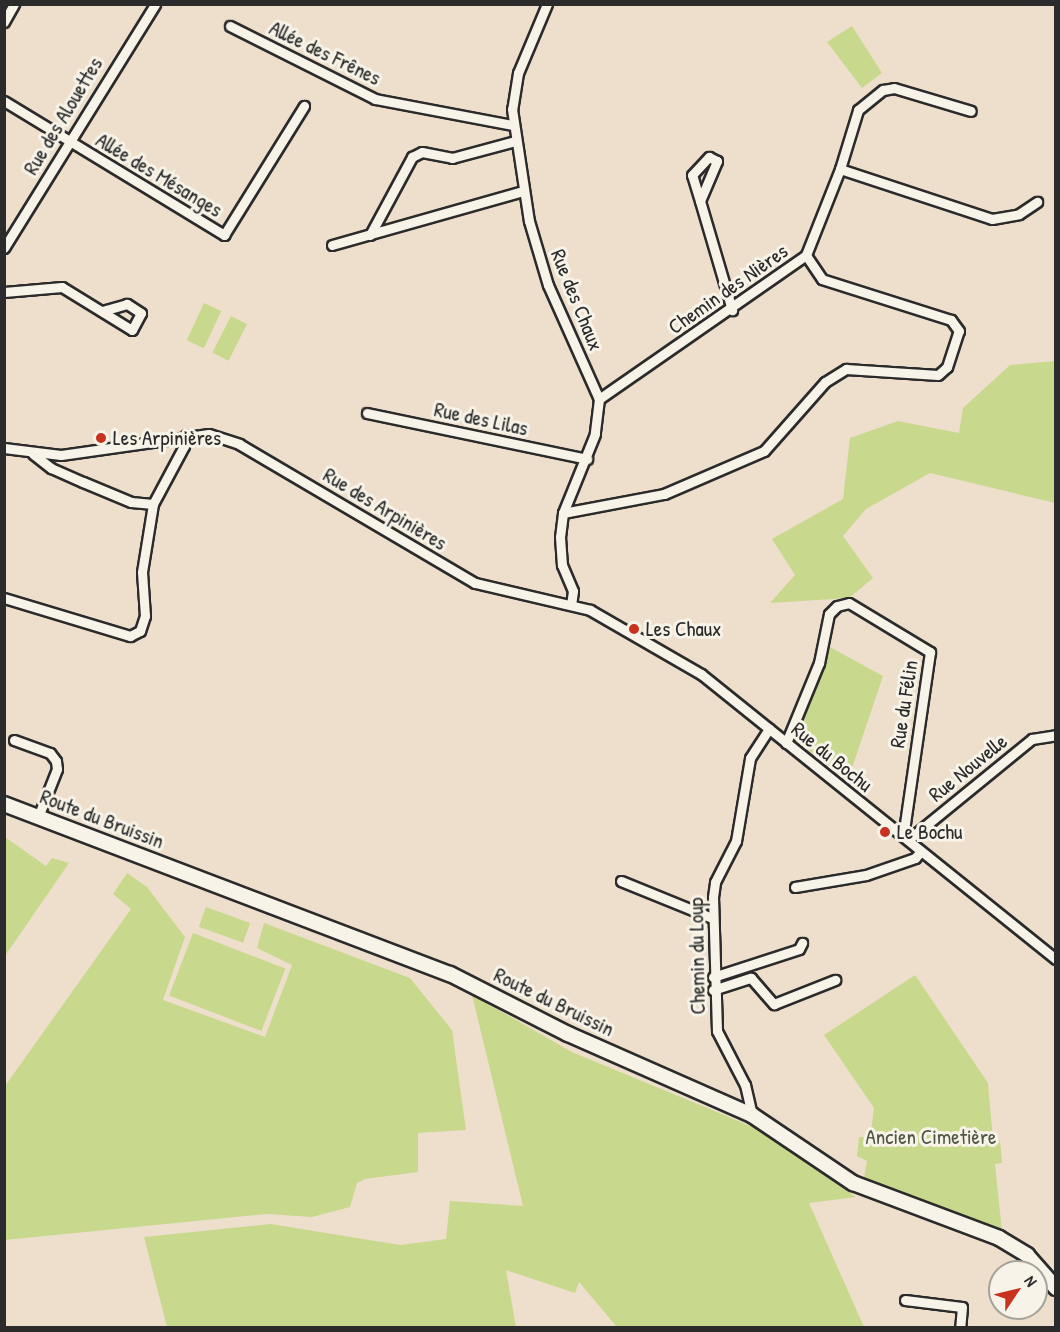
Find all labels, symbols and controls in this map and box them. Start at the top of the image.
street label: Allée des Frênes [265,15,385,91]
street label: Rue des Alouettes [18,53,108,179]
street label: Allée des Mésanges [91,127,227,223]
street label: Chemin des Nières [663,238,793,340]
street label: Rue des Chaux [545,246,609,354]
street label: Rue des Lilas [432,397,530,441]
place label: Les Arpinières [113,425,221,451]
marker: Les Arpinières [94,431,108,445]
street label: Rue des Arpinières [319,462,451,556]
place label: Les Chaux [646,616,721,642]
marker: Les Chaux [627,622,641,636]
street label: Rue du Félin [885,658,923,750]
street label: Rue du Bochu [786,717,878,797]
street label: Rue Nouvelle [924,729,1012,807]
street label: Route du Bruissin [37,784,167,854]
place label: Le Bochu [897,819,962,845]
marker: Le Bochu [878,825,892,839]
street label: Chemin du Loup [683,897,711,1015]
street label: Route du Bruissin [490,962,618,1042]
park label: Ancien Cimetière [866,1124,996,1150]
north arrow [988,1260,1048,1320]
text: N [1020,1271,1043,1291]

